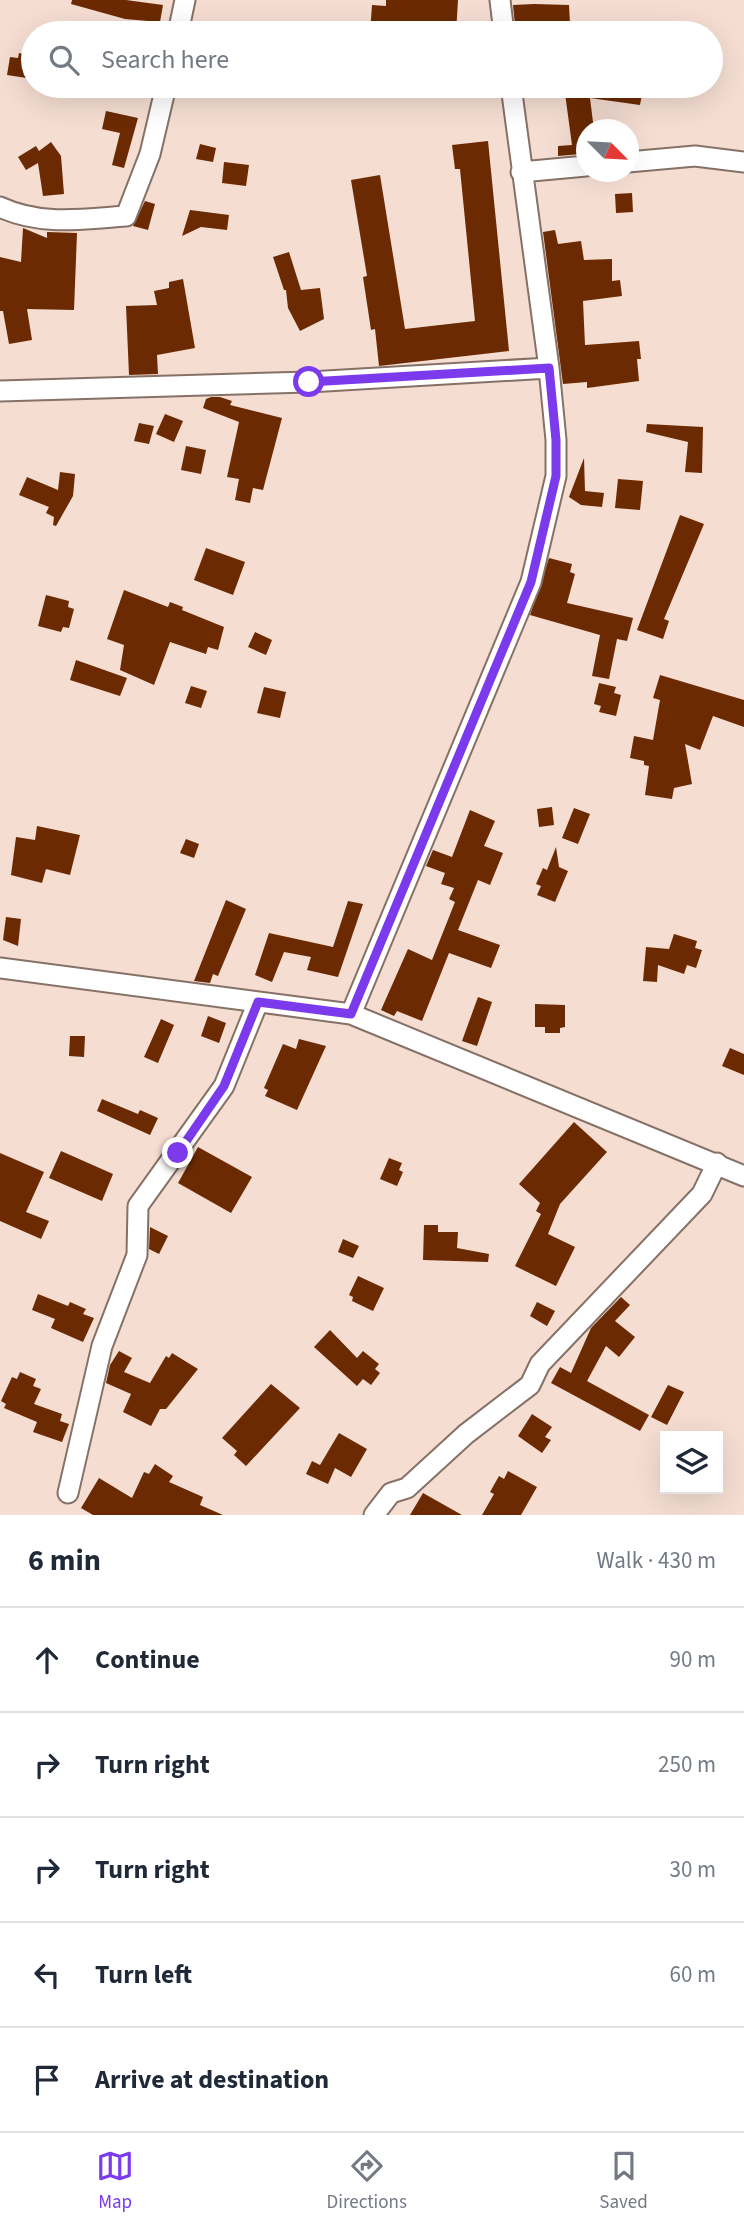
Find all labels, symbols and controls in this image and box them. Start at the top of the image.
search box [21,21,723,98]
icon: search [45,41,83,79]
text: Search here [101,41,229,78]
north arrow [576,119,639,182]
route start [293,366,324,397]
route end [162,1137,193,1168]
map controls [660,1431,723,1494]
button: layers [660,1431,723,1494]
text: 6 min [28,1539,101,1582]
text: Walk · 430 m [597,1544,716,1577]
icon: ahead [28,1641,66,1679]
text: Continue [95,1641,200,1678]
text: 90 m [669,1643,716,1676]
icon: right [28,1746,66,1784]
text: Turn right [95,1746,210,1783]
text: 250 m [658,1748,716,1781]
icon: right [28,1851,66,1889]
text: Turn right [95,1851,210,1888]
text: 30 m [669,1853,716,1886]
icon: left [28,1956,66,1994]
text: Turn left [95,1956,192,1993]
text: 60 m [669,1958,716,1991]
icon: arrive [28,2061,66,2099]
text: Arrive at destination [95,2061,329,2098]
tab: Map [96,2147,134,2216]
tab: Directions [327,2147,407,2216]
tab: Saved [599,2147,648,2216]

